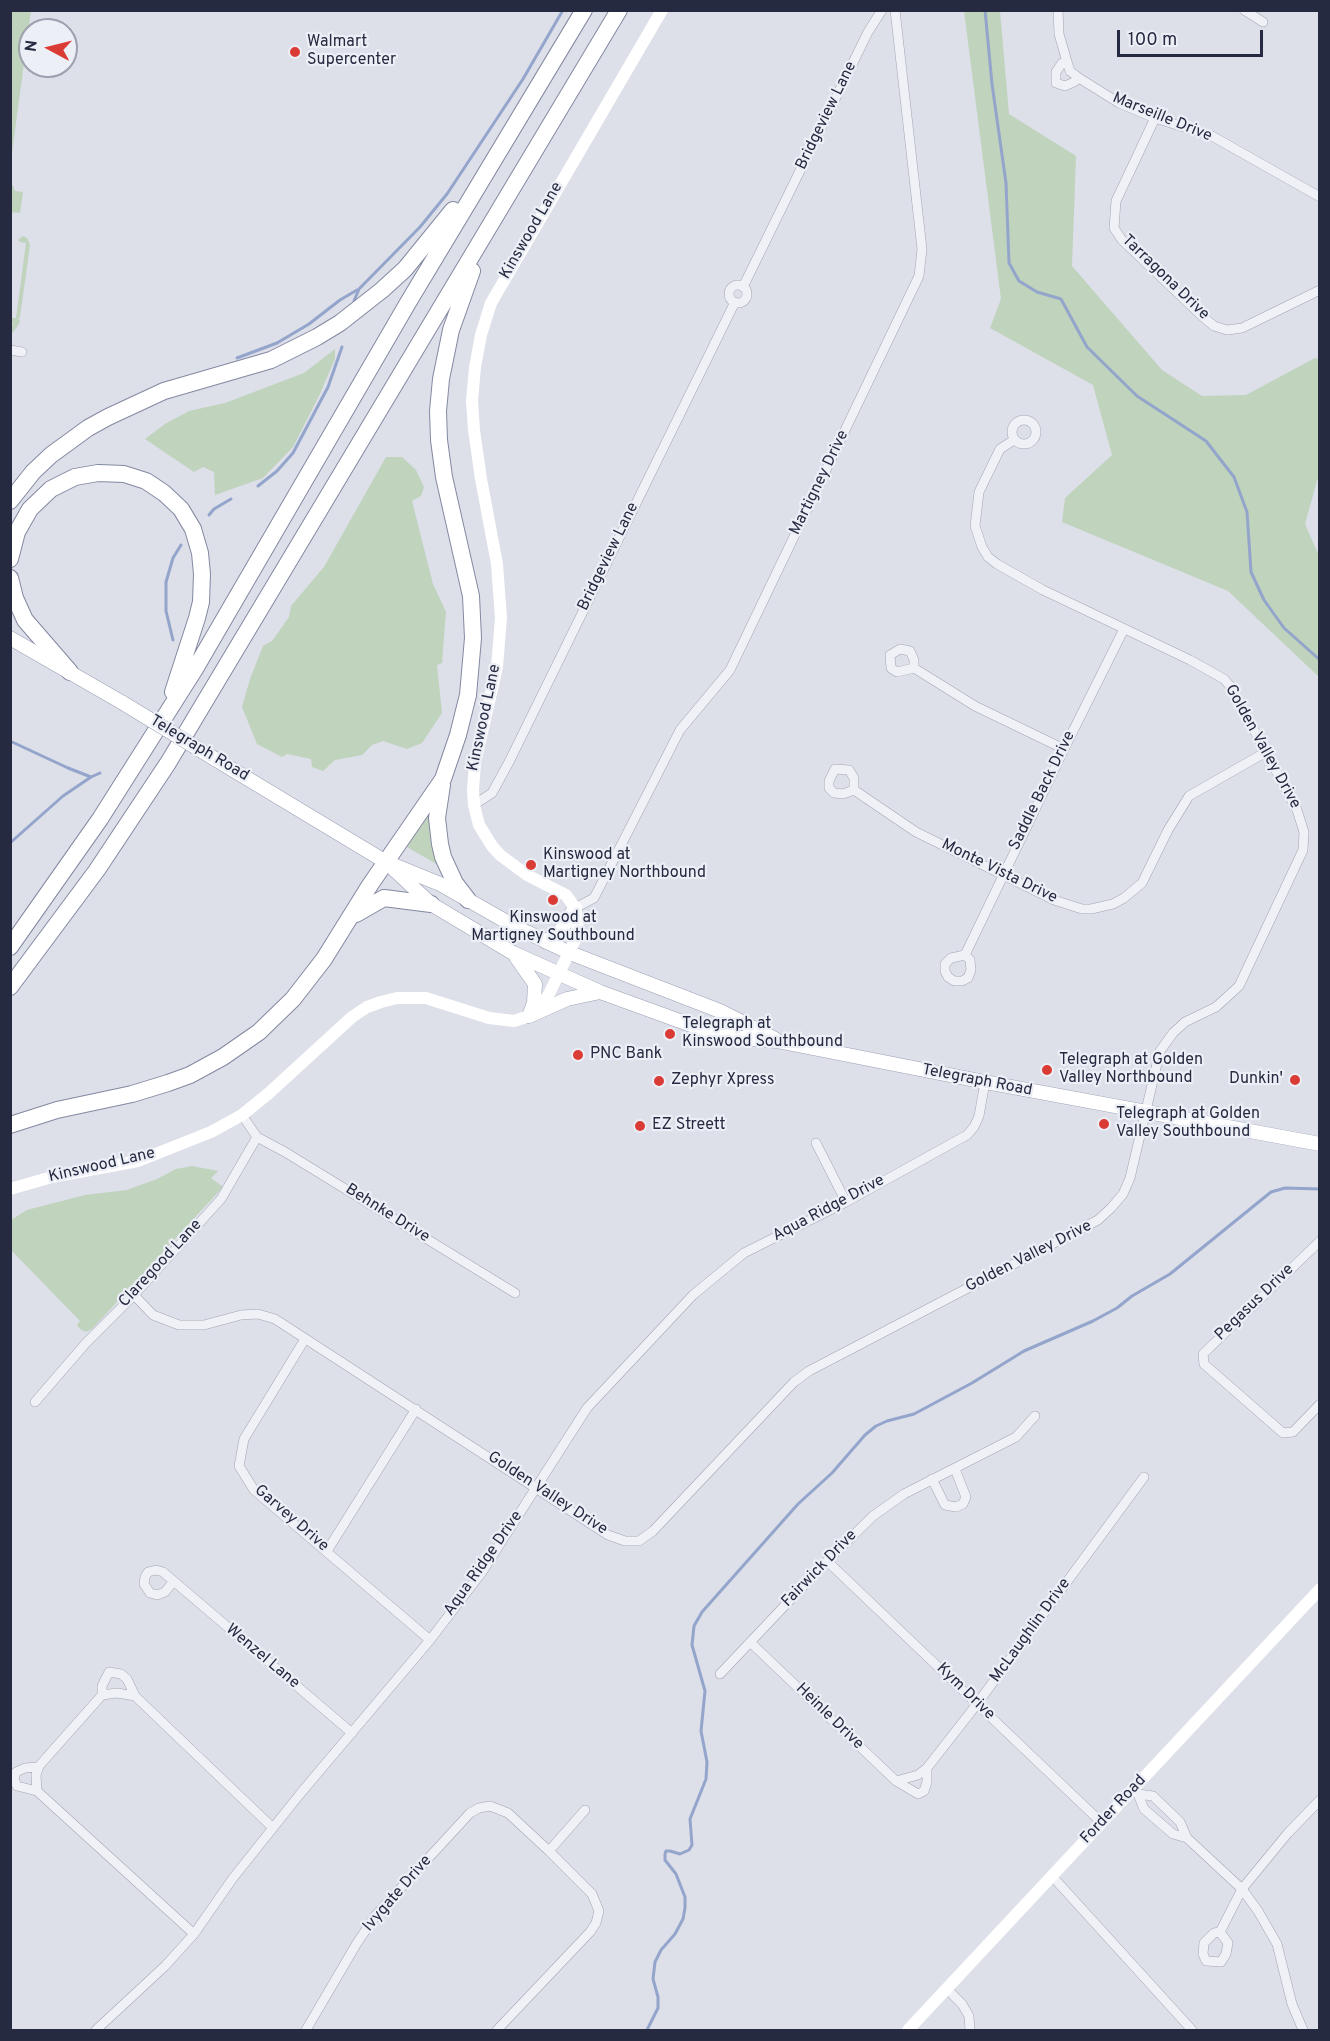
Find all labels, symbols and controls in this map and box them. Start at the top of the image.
north arrow [18,18,78,78]
scale bar [1120,18,1266,56]
text: 100 m [1128,29,1177,52]
place label: Walmart Supercenter [307,33,396,71]
text: N [21,39,43,53]
marker: Walmart Supercenter [288,45,302,59]
street label: Bridgeview Lane [792,59,862,173]
street label: Marseille Drive [1109,89,1215,147]
street label: Kinswood Lane [496,179,568,283]
street label: Tarragona Drive [1117,231,1213,325]
street label: Martigney Drive [786,428,854,538]
street label: Bridgeview Lane [574,500,644,614]
street label: Kinswood Lane [464,663,506,773]
street label: Golden Valley Drive [1220,681,1304,813]
street label: Telegraph Road [146,712,252,786]
street label: Saddle Back Drive [1006,728,1080,854]
street label: Monte Vista Drive [938,836,1060,908]
place label: Kinswood at Martigney Northbound [543,846,706,884]
marker: Kinswood at Martigney Northbound [524,858,538,872]
marker: Kinswood at Martigney Southbound [546,893,560,907]
place label: Kinswood at Martigney Southbound [471,909,635,947]
place label: Telegraph at Kinswood Southbound [682,1015,843,1053]
marker: Telegraph at Kinswood Southbound [663,1027,677,1041]
place label: PNC Bank [590,1045,662,1065]
marker: PNC Bank [571,1048,585,1062]
place label: Telegraph at Golden Valley Northbound [1059,1051,1203,1089]
street label: Telegraph Road [920,1061,1034,1101]
marker: Telegraph at Golden Valley Northbound [1040,1063,1054,1077]
place label: Dunkin' [1229,1070,1283,1090]
place label: Zephyr Xpress [671,1071,774,1091]
marker: Dunkin' [1288,1073,1302,1087]
marker: Zephyr Xpress [652,1074,666,1088]
place label: Telegraph at Golden Valley Southbound [1116,1105,1260,1143]
place label: EZ Streett [652,1116,726,1136]
marker: Telegraph at Golden Valley Southbound [1097,1117,1111,1131]
marker: EZ Streett [633,1119,647,1133]
street label: Kinswood Lane [47,1144,157,1188]
street label: Aqua Ridge Drive [770,1171,888,1247]
street label: Behnke Drive [341,1180,433,1248]
street label: Claregood Lane [115,1216,207,1312]
street label: Golden Valley Drive [963,1217,1095,1297]
street label: Pegasus Drive [1212,1261,1298,1345]
street label: Golden Valley Drive [483,1448,611,1540]
street label: Garvey Drive [250,1481,332,1557]
street label: Aqua Ridge Drive [441,1508,527,1620]
street label: Fairwick Drive [778,1526,862,1612]
street label: McLaughlin Drive [987,1575,1075,1687]
street label: Wenzel Lane [221,1620,303,1694]
street label: Kym Drive [932,1659,998,1725]
street label: Heinle Drive [791,1680,867,1754]
street label: Forder Road [1077,1772,1151,1848]
street label: Ivygate Drive [360,1852,436,1936]

